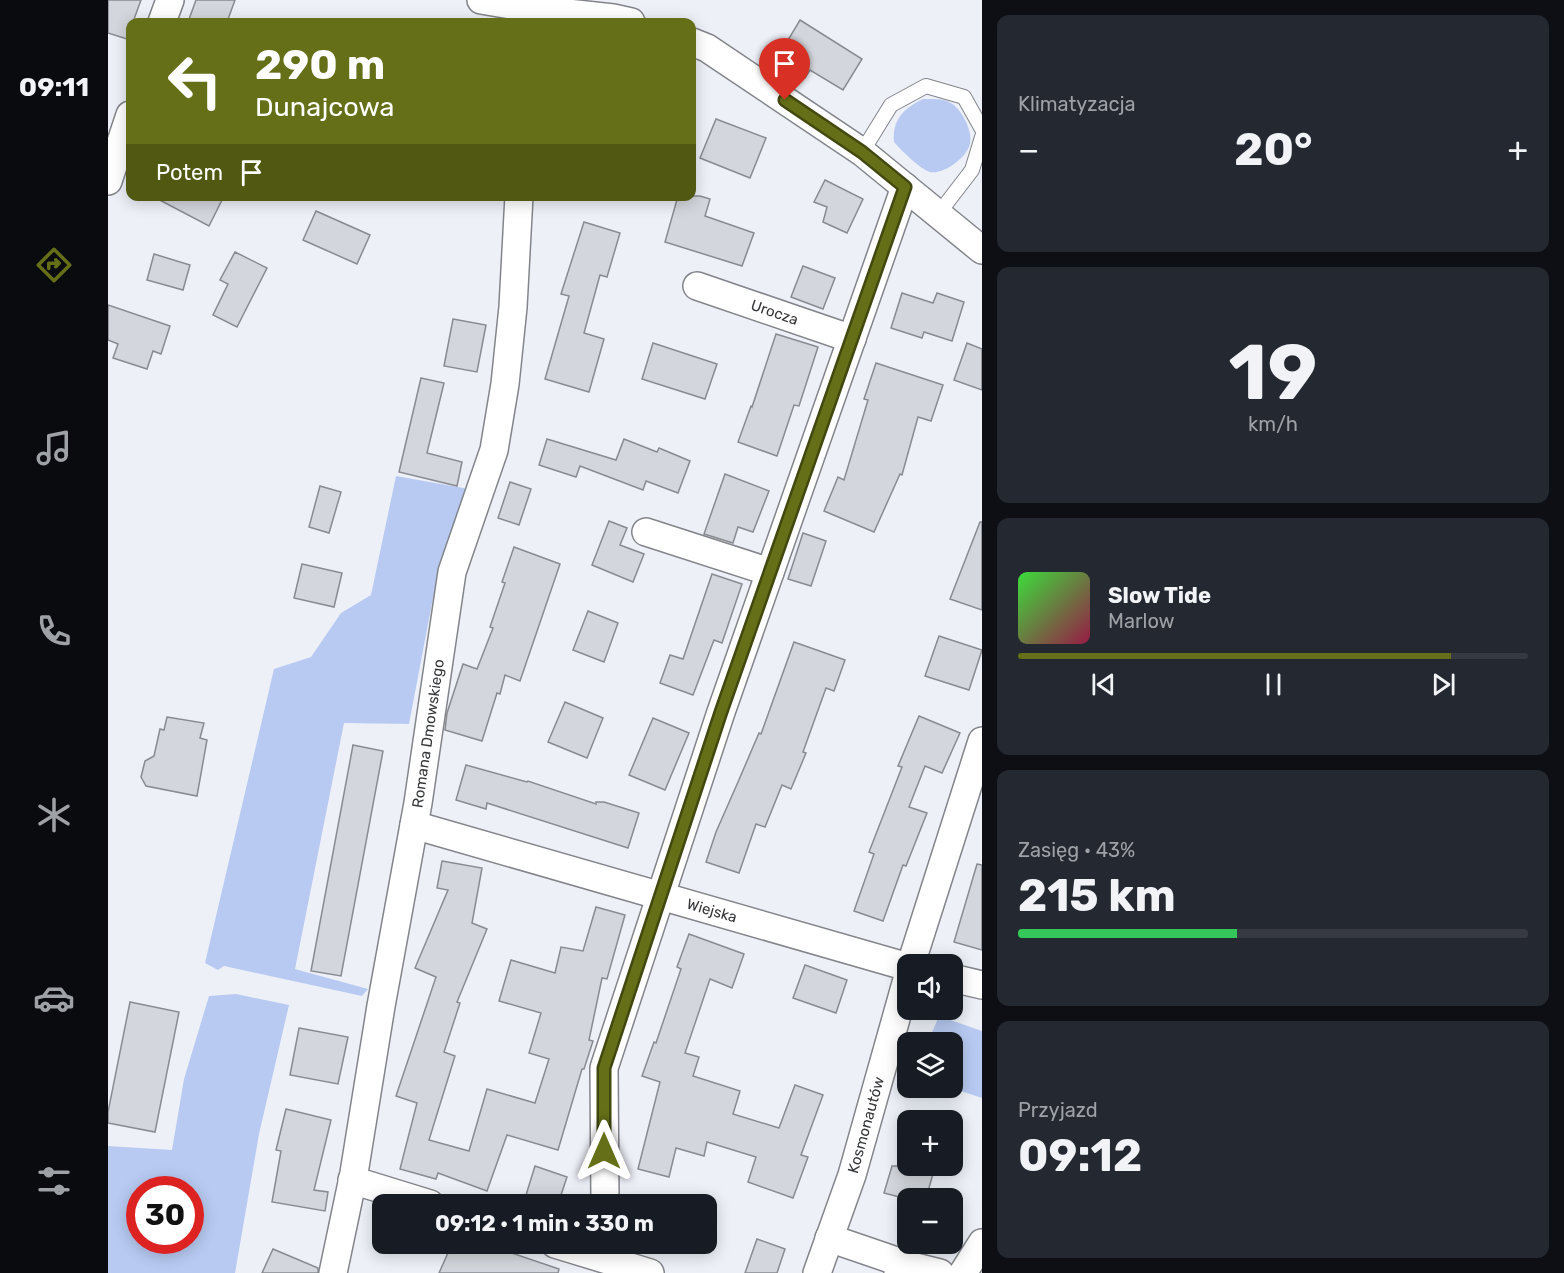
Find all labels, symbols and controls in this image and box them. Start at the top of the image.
pin [759,38,810,100]
text: 290 m [255,40,385,90]
icon: left [156,42,234,120]
icon: arrive [768,47,801,80]
text: 09:11 [19,71,89,103]
text: Dunajcowa [255,91,394,123]
text: Klimatyzacja [1018,92,1136,116]
text: 20° [1234,123,1313,176]
text: − [1018,130,1039,169]
text: + [1507,130,1528,169]
icon: arrive [235,156,268,189]
text: Potem [156,159,223,186]
icon: directions [33,244,75,286]
street label: Urocza [749,296,801,329]
text: 19 [1229,326,1317,419]
text: km/h [1248,412,1298,436]
icon: music [33,427,75,469]
text: Slow Tide [1108,582,1211,609]
text: Marlow [1108,609,1175,633]
icon: phone [33,610,75,652]
street label: Romana Dmowskiego [408,658,448,809]
icon: previous [1087,668,1120,701]
icon: pause [1257,668,1290,701]
icon: next [1427,668,1460,701]
icon: climate [33,794,75,836]
text: Zasięg · 43% [1018,838,1135,862]
text: 215 km [1018,869,1176,922]
street label: Wiejska [685,895,739,926]
map controls [897,954,963,1254]
button: sound [897,954,963,1020]
icon: car [33,977,75,1019]
button: layers [897,1032,963,1098]
street label: Kosmonautów [844,1075,888,1175]
text: Przyjazd [1018,1098,1098,1122]
button: + [897,1110,963,1176]
position arrow [572,1119,636,1183]
text: 09:12 [1018,1129,1142,1182]
icon: filters [33,1160,75,1202]
speed limit sign: 30 [126,1176,204,1254]
button: − [897,1188,963,1254]
text: 09:12 · 1 min · 330 m [435,1210,654,1237]

